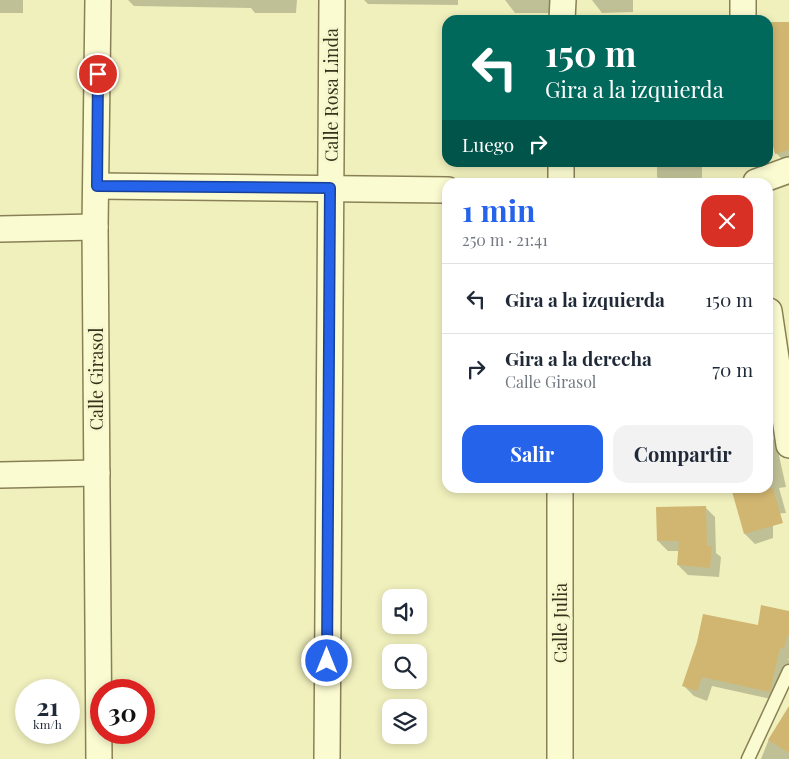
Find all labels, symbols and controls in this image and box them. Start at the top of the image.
street label: Calle Rosa Linda [319,28,343,162]
text: 150 m [545,29,636,76]
icon: left [462,35,527,100]
pin [77,53,119,95]
icon: arrive [84,60,112,88]
text: Gira a la izquierda [545,74,724,104]
icon: right [524,130,552,158]
text: Luego [462,131,514,157]
text: 1 min [462,190,536,230]
button: close [701,195,753,247]
text: 250 m · 21:41 [462,229,548,250]
icon: left [462,285,490,313]
text: Gira a la izquierda [505,286,665,312]
text: 150 m [705,286,753,312]
street label: Calle Girasol [84,328,108,430]
text: Gira a la derecha [505,345,652,371]
icon: right [462,355,490,383]
text: 70 m [712,356,753,382]
text: Calle Girasol [505,371,596,392]
button: Salir [462,425,603,483]
button: Compartir [613,425,753,483]
street label: Calle Julia [548,583,572,663]
map controls [382,589,427,744]
button: sound [382,589,427,634]
position arrow [300,634,352,686]
button: search [382,644,427,689]
speed limit sign: 30 [90,679,155,744]
text: 21 [36,689,59,722]
button: layers [382,699,427,744]
text: km/h [33,716,62,732]

